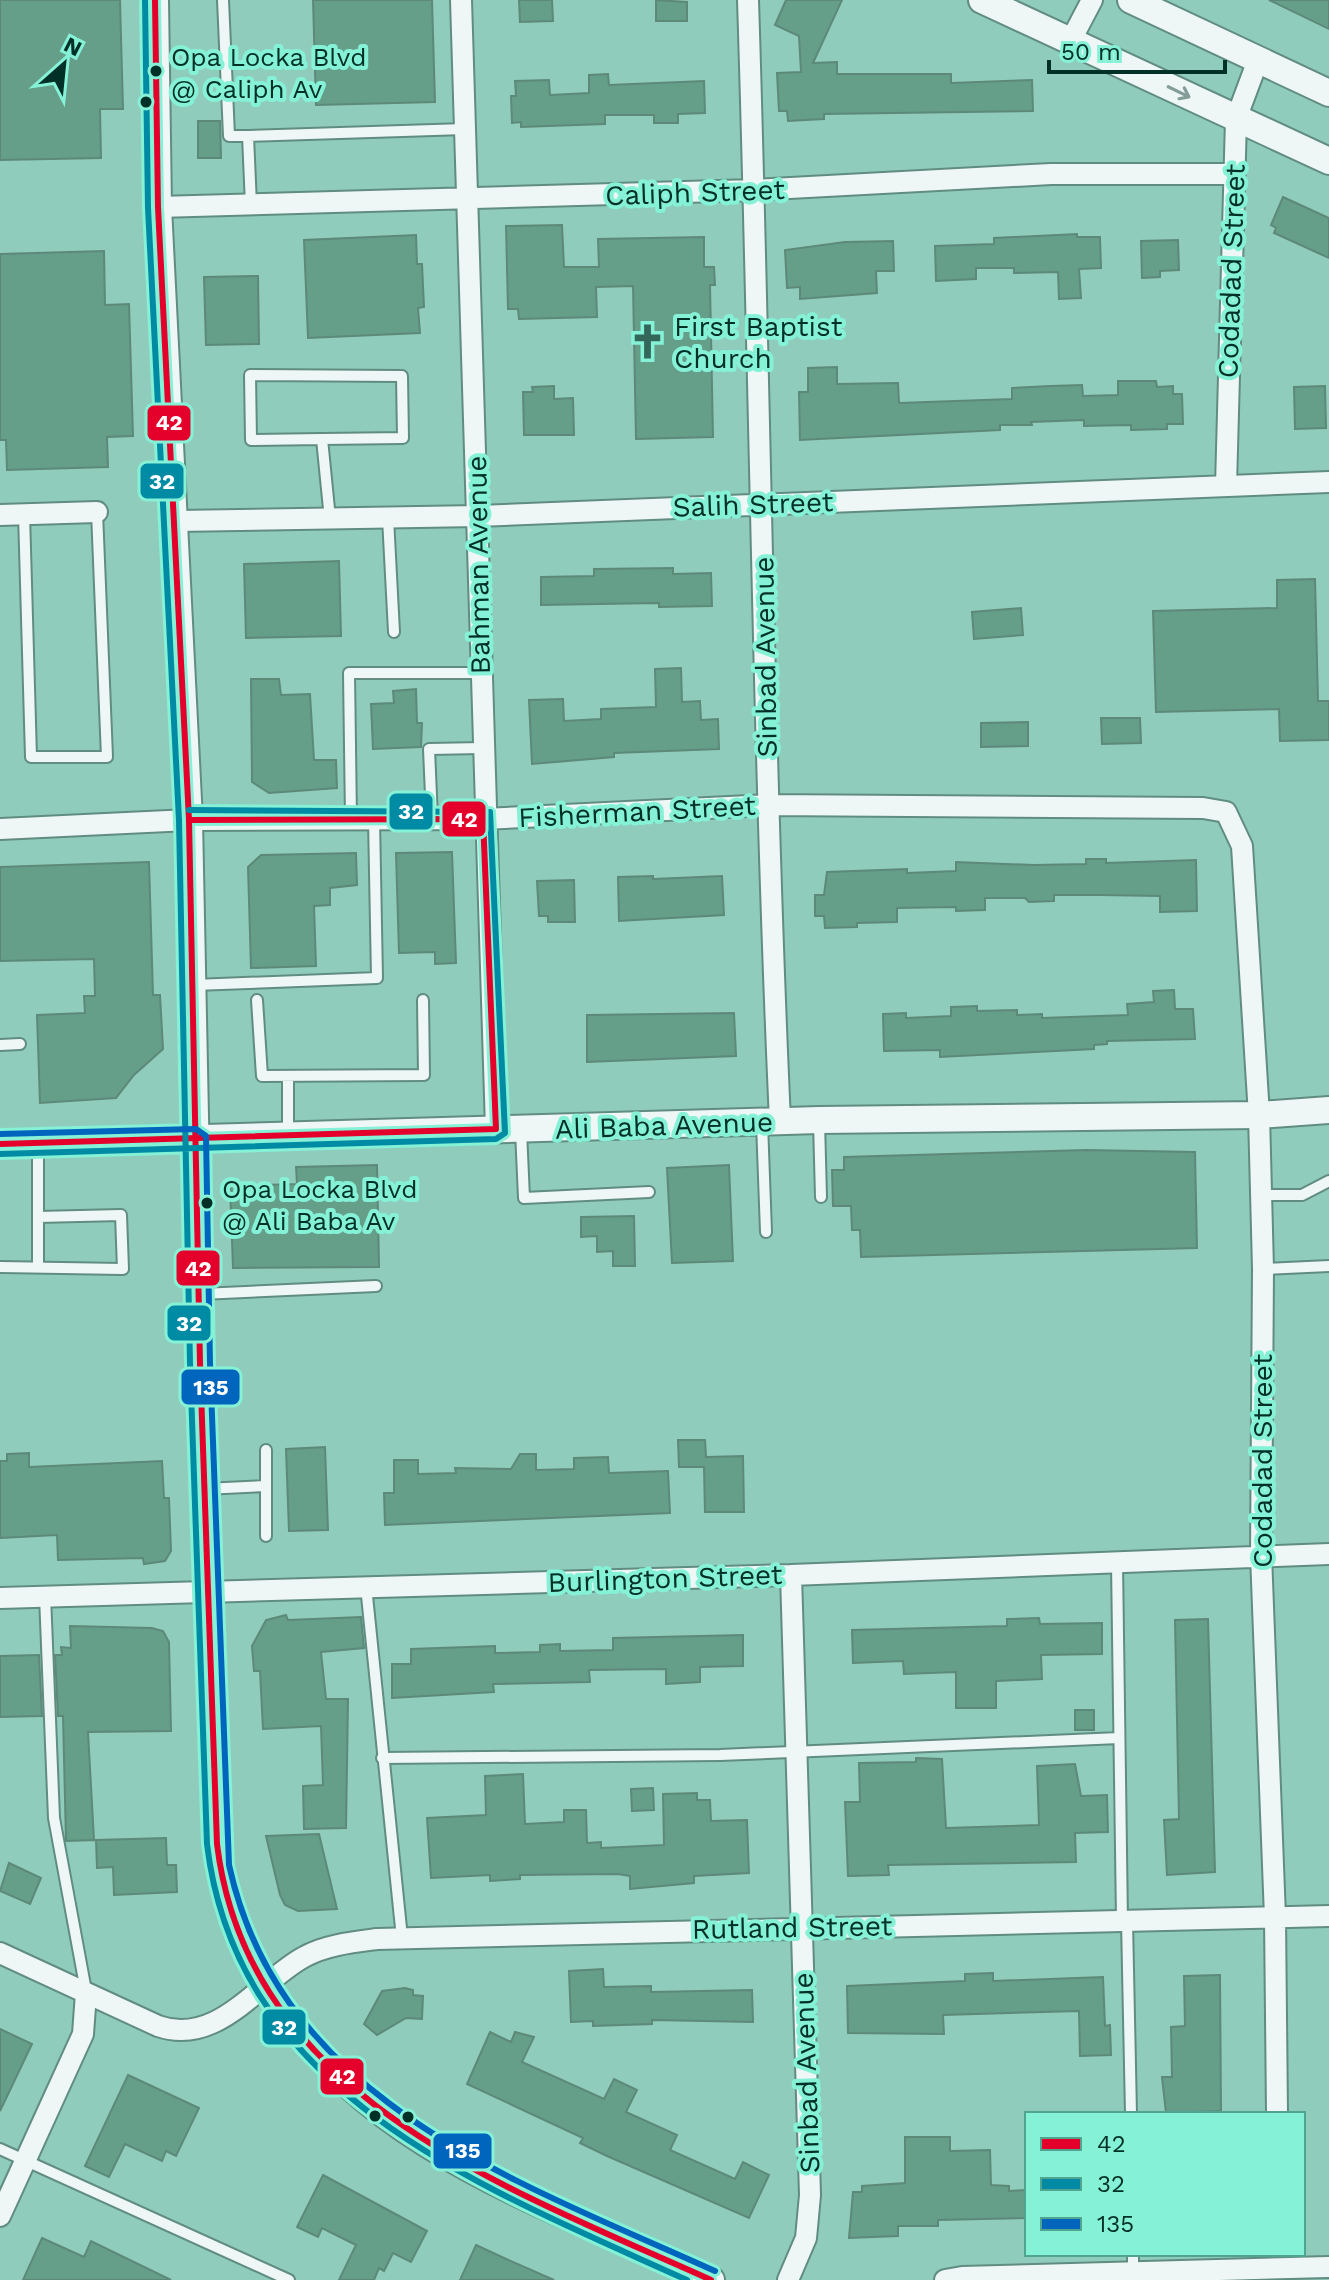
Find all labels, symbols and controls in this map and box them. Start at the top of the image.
north arrow [24,24,104,104]
scale bar [1049,24,1225,74]
text: N [60,32,86,61]
text: 50 m [1061,38,1121,66]
place label: Opa Locka Blvd @ Caliph Av [171,42,367,104]
marker: Opa Locka Blvd @ Caliph Av [148,63,164,79]
one-way arrow [1167,85,1191,100]
unlabelled marker [138,94,154,110]
street label: Codadad Street [1211,163,1252,379]
street label: Caliph Street [605,173,786,212]
place label: First Baptist Church [674,310,843,375]
church icon: First Baptist Church [629,323,667,361]
line badge: 42 [146,404,192,442]
text: 42 [155,410,183,435]
street label: Bahman Avenue [460,455,497,675]
line badge: 32 [139,462,185,500]
text: 32 [149,469,175,494]
street label: Salih Street [672,485,834,524]
street label: Sinbad Avenue [747,556,784,758]
street label: Fisherman Street [517,789,757,834]
line badge: 32 [388,792,434,831]
text: 32 [398,799,424,824]
line badge: 42 [441,800,487,838]
text: 42 [450,807,478,832]
street label: Ali Baba Avenue [554,1105,774,1146]
place label: Opa Locka Blvd @ Ali Baba Av [222,1174,418,1236]
marker: Opa Locka Blvd @ Ali Baba Av [199,1195,215,1211]
line badge: 42 [175,1249,221,1287]
text: 42 [184,1256,212,1281]
line badge: 32 [166,1304,212,1342]
text: 32 [176,1311,202,1336]
street label: Codadad Street [1246,1354,1279,1568]
line badge: 135 [180,1368,241,1406]
text: 135 [193,1375,229,1400]
street label: Burlington Street [547,1558,783,1599]
street label: Rutland Street [692,1909,893,1946]
street label: Sinbad Avenue [787,1972,826,2174]
line badge: 32 [261,2008,307,2046]
text: 32 [271,2015,297,2040]
line badge: 42 [319,2057,365,2096]
text: 42 [328,2064,356,2089]
unlabelled marker [367,2108,383,2124]
unlabelled marker [400,2109,416,2125]
legend [1025,2112,1305,2256]
text: 42 [1097,2130,1126,2158]
line badge: 135 [432,2132,493,2170]
text: 135 [445,2138,481,2163]
text: 32 [1097,2170,1125,2198]
text: 135 [1097,2210,1134,2238]

